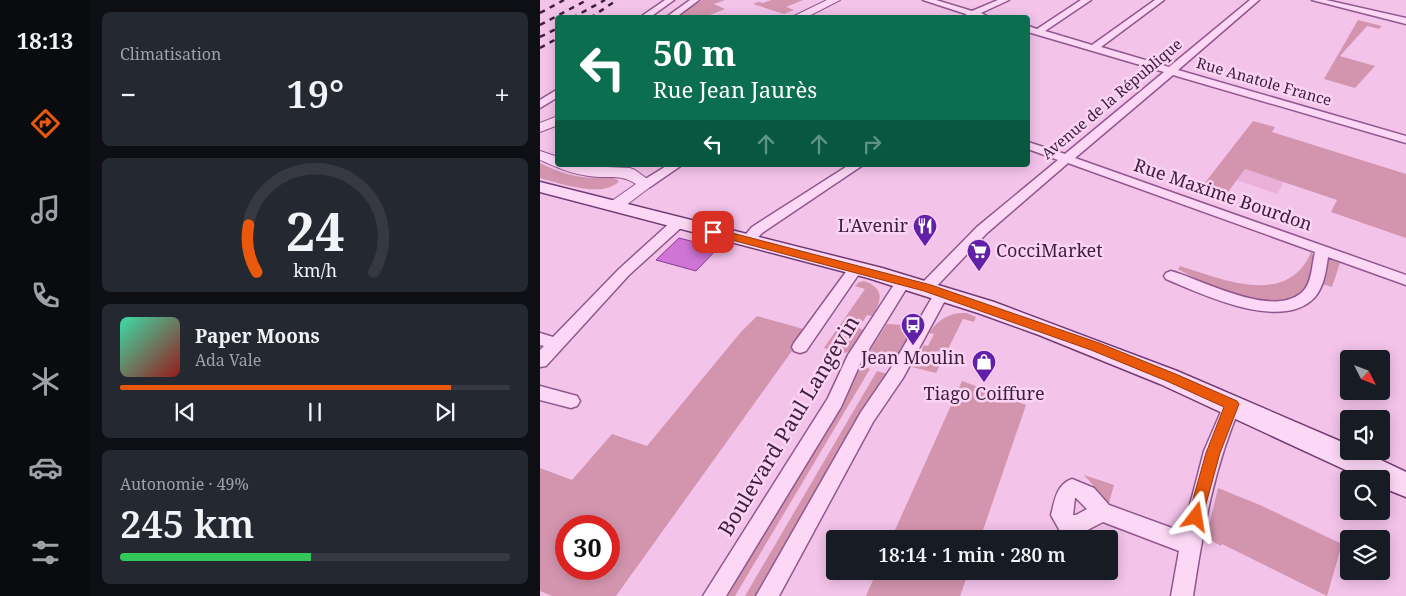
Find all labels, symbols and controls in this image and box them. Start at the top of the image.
text: 18:13 [17,25,73,55]
text: 50 m [653,29,736,76]
street label: Avenue de la République [1037,33,1186,163]
icon: left [570,35,635,100]
text: Climatisation [120,43,221,65]
street label: Rue Anatole France [1194,52,1334,110]
text: 19° [286,67,344,119]
text: Rue Jean Jaurès [653,74,817,104]
text: − [120,75,136,113]
text: + [494,75,510,113]
icon: directions [28,106,63,141]
icon: left [699,130,727,158]
icon: ahead [752,130,780,158]
icon: ahead [805,130,833,158]
icon: right [858,130,886,158]
street label: Rue Maxime Bourdon [1131,152,1316,236]
icon: music [28,192,63,227]
text: 24 [286,195,344,266]
pin [692,211,734,253]
place label: L'Avenir [838,213,909,237]
restaurant icon: L'Avenir [912,213,938,247]
icon: arrive [699,218,727,246]
supermarket icon: CocciMarket [966,238,992,272]
place label: CocciMarket [996,238,1103,262]
text: km/h [293,258,337,282]
icon: phone [28,278,63,313]
street label: Boulevard Paul Langevin [711,310,865,541]
bus stop icon: Jean Moulin [900,312,926,346]
text: Paper Moons [195,323,320,349]
place label: Jean Moulin [860,345,965,369]
text: Ada Vale [195,349,261,371]
shop icon: Tiago Coiffure [971,349,997,383]
north arrow [1340,350,1390,400]
map controls [1340,350,1390,580]
icon: climate [28,364,63,399]
place label: Tiago Coiffure [923,381,1045,405]
icon: previous [171,398,199,426]
icon: pause [301,398,329,426]
icon: next [431,398,459,426]
button: sound [1340,410,1390,460]
icon: car [28,450,63,485]
button: search [1340,470,1390,520]
text: Autonomie · 49% [120,473,249,495]
position arrow [1169,490,1221,542]
text: 245 km [120,497,254,549]
speed limit sign: 30 [555,515,620,580]
button: layers [1340,530,1390,580]
icon: filters [28,535,63,570]
text: 18:14 · 1 min · 280 m [878,542,1066,568]

